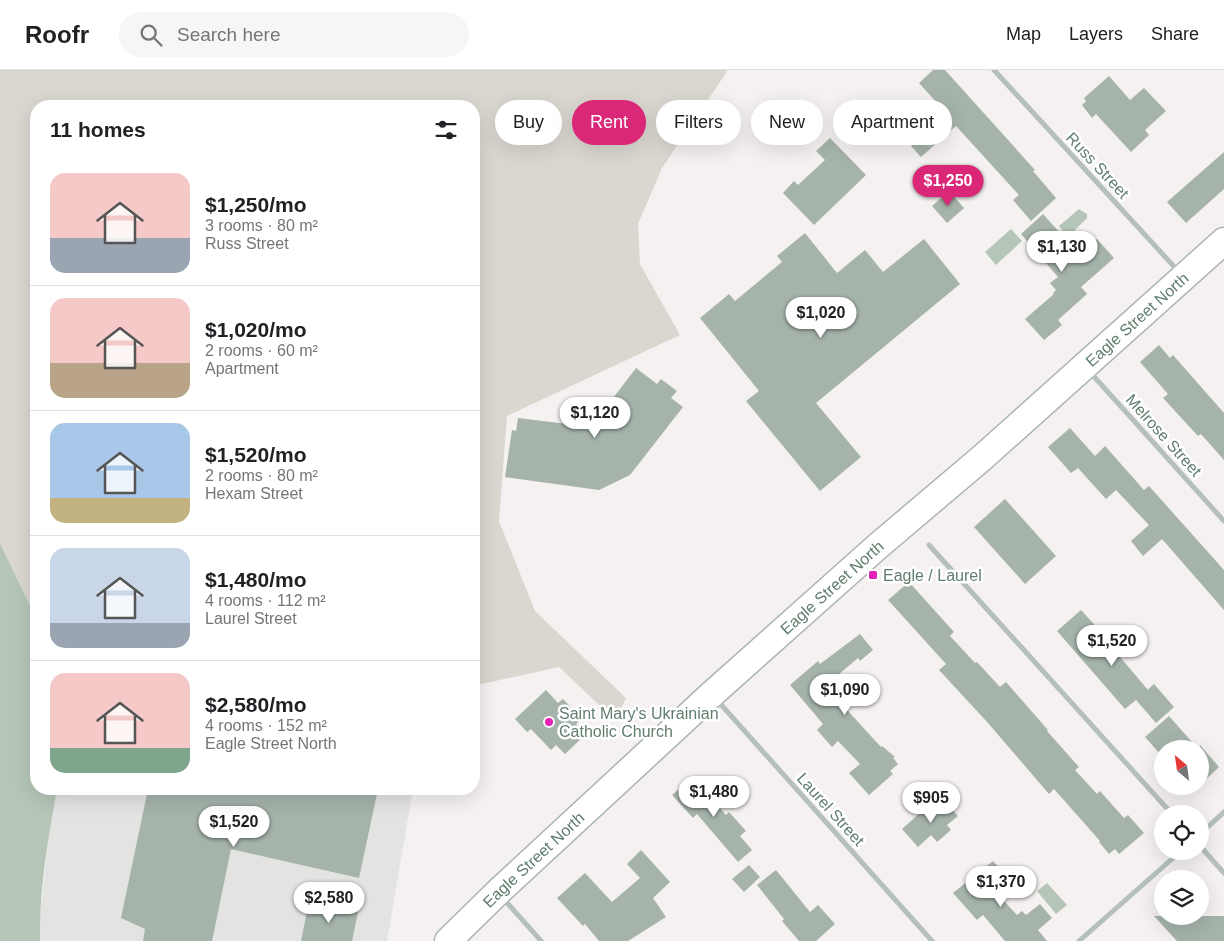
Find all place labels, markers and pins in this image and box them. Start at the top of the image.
pin: $1,250 [907,164,989,207]
pin: $1,130 [1021,230,1103,273]
pin: $1,020 [780,296,862,339]
pin: $1,120 [554,396,636,439]
place label: Eagle / Laurel [883,567,982,584]
marker: Eagle / Laurel [867,569,879,581]
pin: $1,520 [1071,624,1153,667]
pin: $1,090 [804,674,886,716]
place label: Saint Mary's Ukrainian Catholic Church [559,705,719,740]
marker: Saint Mary's Ukrainian Catholic Church [543,716,555,728]
pin: $1,480 [673,776,755,818]
pin: $905 [901,782,961,824]
pin: $1,520 [193,806,275,848]
pin: $1,370 [960,866,1042,908]
pin: $2,580 [288,882,370,924]

